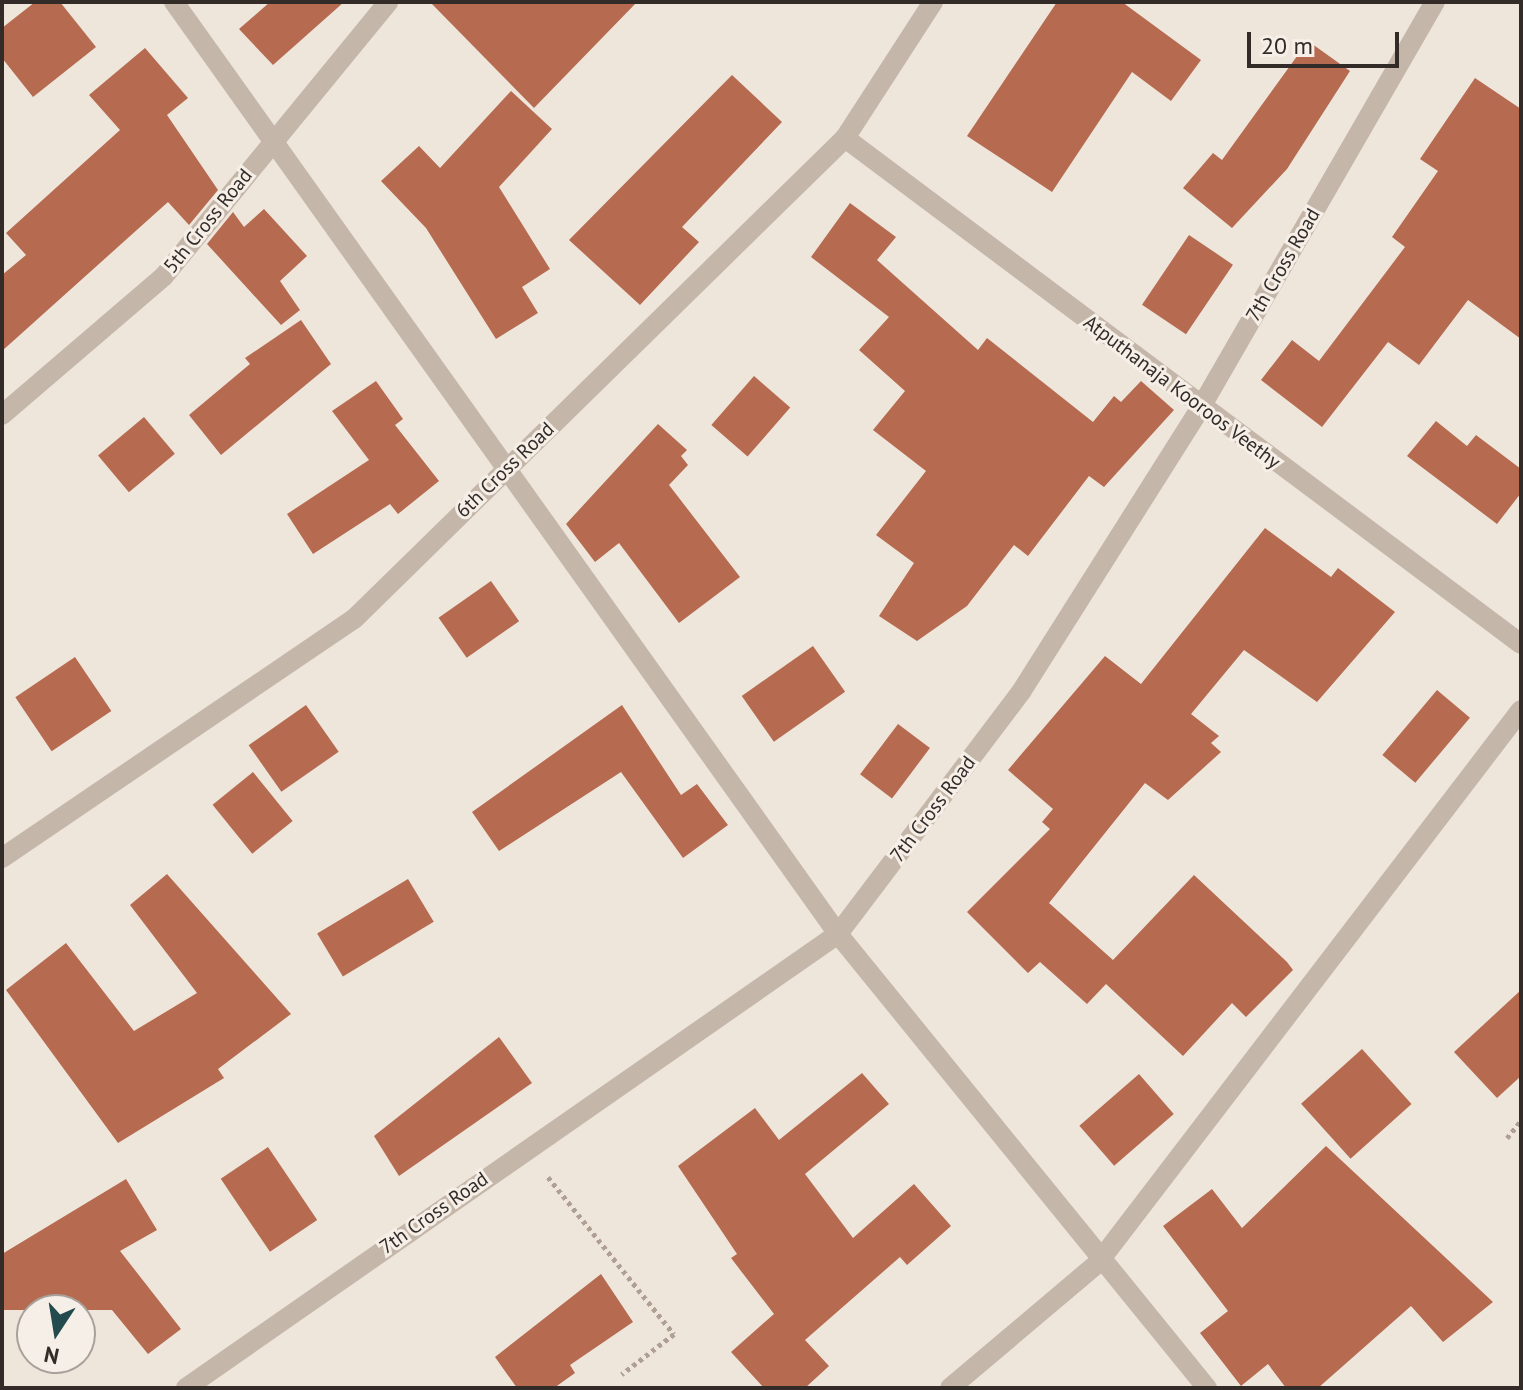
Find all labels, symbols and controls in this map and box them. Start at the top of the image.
scale bar [1251,16,1403,66]
text: 20 m [1261,30,1313,61]
street label: 5th Cross Road [159,164,257,278]
street label: 7th Cross Road [1241,204,1325,326]
street label: Atputhanaja Kooroos Veethy [1079,310,1285,474]
street label: 6th Cross Road [451,417,559,523]
street label: 7th Cross Road [885,751,981,867]
street label: 7th Cross Road [375,1167,493,1259]
north arrow [16,1294,96,1374]
text: N [41,1340,61,1371]

